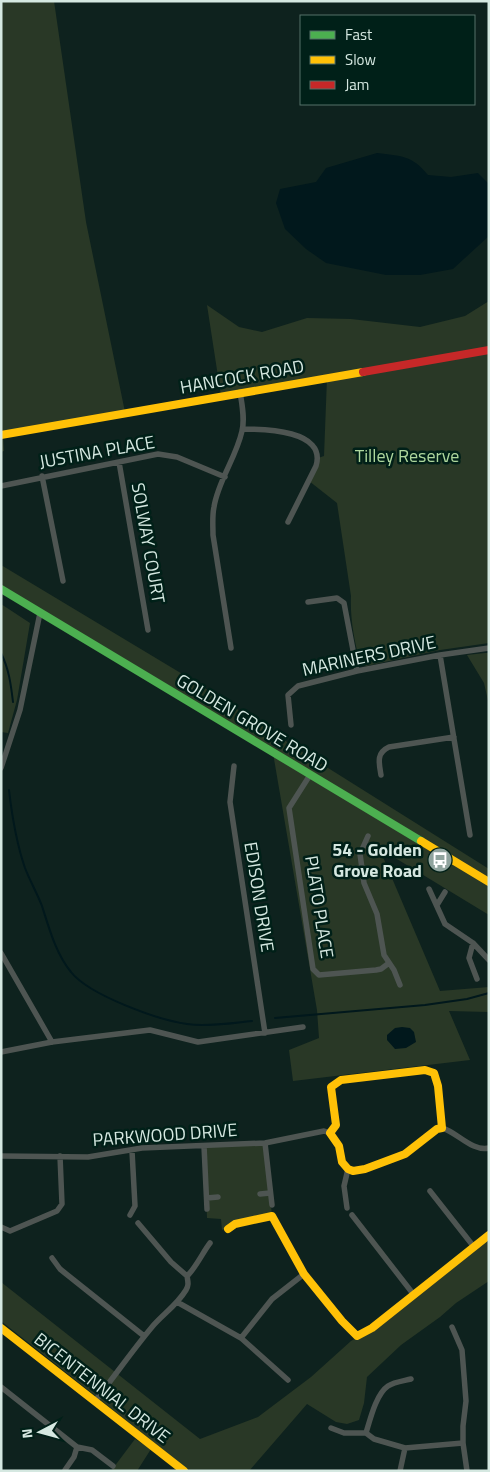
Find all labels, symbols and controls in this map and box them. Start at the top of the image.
legend [300,15,475,105]
text: Fast [345,23,373,46]
text: Slow [345,48,376,71]
text: Jam [345,73,369,96]
street label: HANCOCK ROAD [178,352,306,401]
street label: JUSTINA PLACE [37,428,157,475]
park label: Tilley Reserve [355,442,459,469]
street label: SOLWAY COURT [125,481,172,606]
street label: MARINERS DRIVE [300,628,438,683]
street label: GOLDEN GROVE ROAD [171,667,333,779]
place label: 54 - Golden Grove Road [332,836,422,884]
street label: EDISON DRIVE [237,840,282,954]
bus stop icon: 54 - Golden Grove Road [427,847,453,873]
street label: PLATO PLACE [298,854,341,960]
street label: PARKWOOD DRIVE [92,1116,238,1153]
street label: BICENTENNIAL DRIVE [28,1326,176,1450]
north arrow [15,1407,65,1457]
text: N [16,1427,38,1439]

